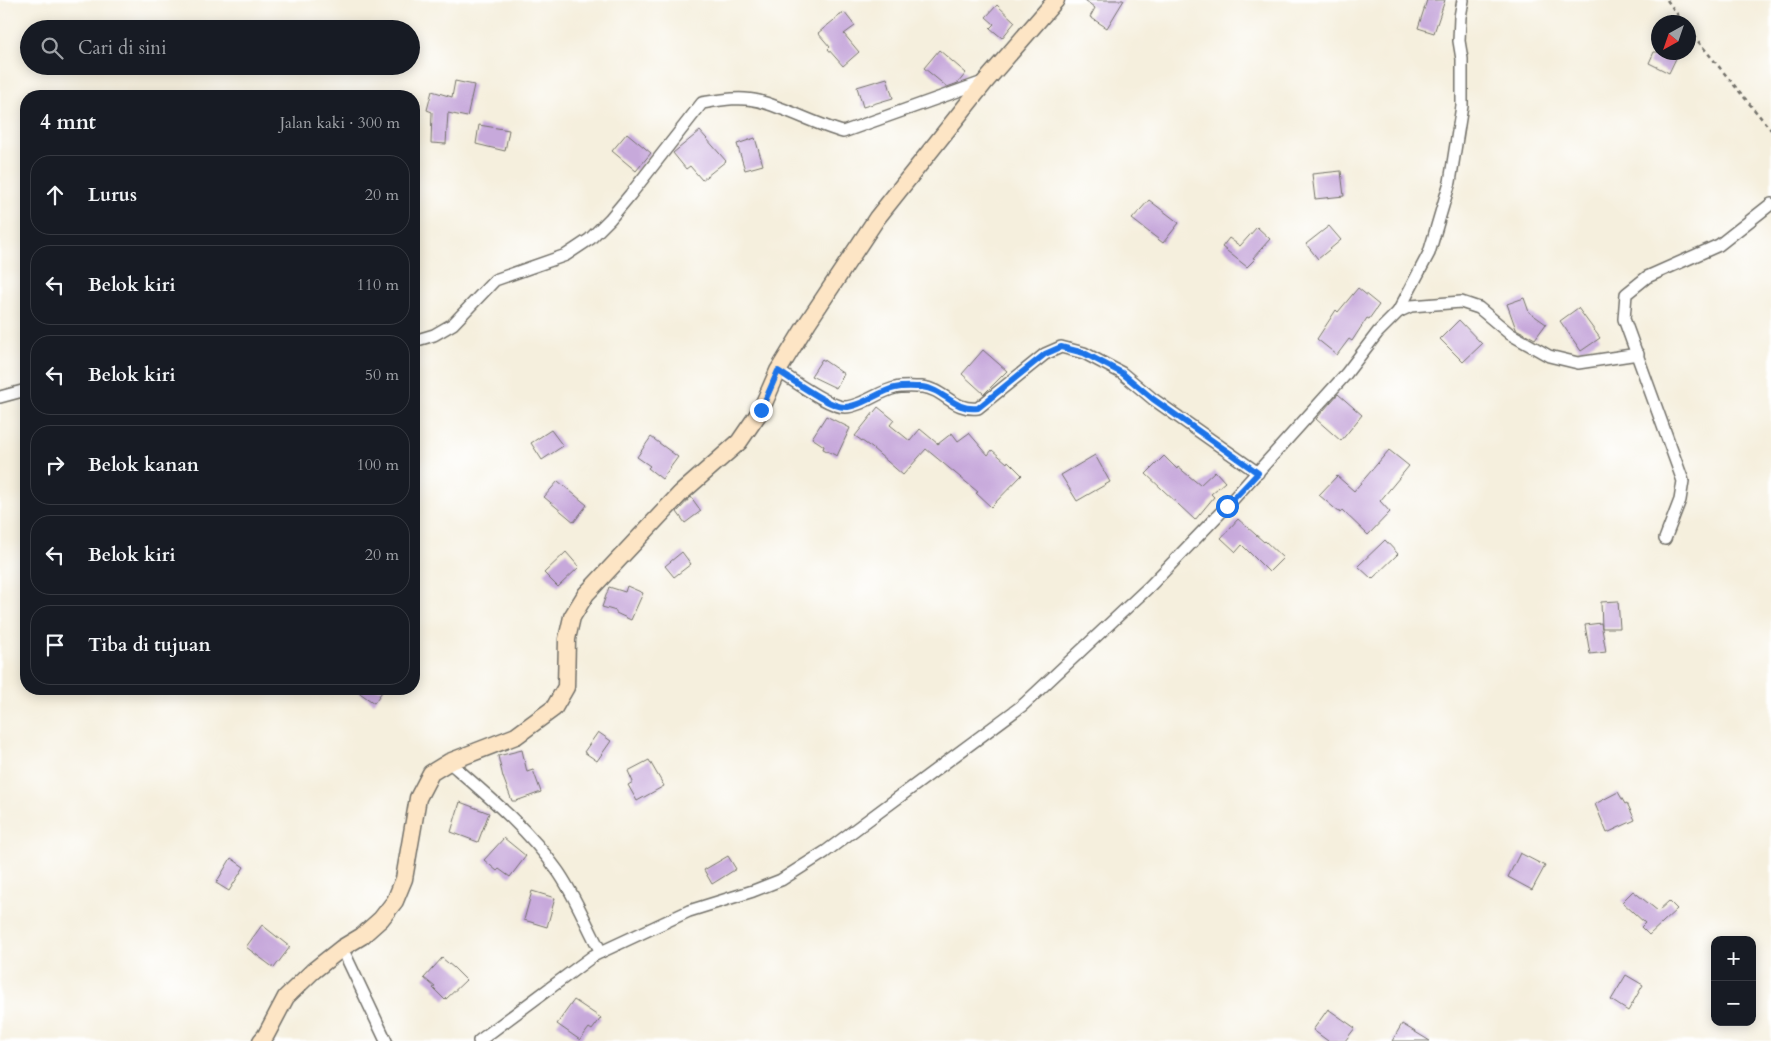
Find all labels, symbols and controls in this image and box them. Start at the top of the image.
north arrow [1651,15,1696,60]
search box [20,20,420,75]
icon: search [38,34,66,62]
text: Cari di sini [78,35,167,61]
text: 4 mnt [40,108,96,137]
text: Jalan kaki · 300 m [280,112,400,134]
icon: ahead [41,181,69,209]
text: Lurus [88,182,137,208]
text: 20 m [365,184,399,206]
icon: left [41,271,69,299]
text: Belok kiri [88,272,175,298]
text: 110 m [357,274,399,296]
icon: left [41,361,69,389]
text: Belok kiri [88,362,175,388]
text: 50 m [365,364,399,386]
route end [750,399,773,422]
icon: right [41,451,69,479]
text: Belok kanan [88,452,199,478]
text: 100 m [357,454,399,476]
route start [1216,495,1239,518]
icon: left [41,541,69,569]
text: Belok kiri [88,542,175,568]
text: 20 m [365,544,399,566]
icon: arrive [41,631,69,659]
text: Tiba di tujuan [88,632,211,658]
map controls [1711,936,1756,1026]
button: + [1711,936,1756,981]
button: − [1711,981,1756,1026]

